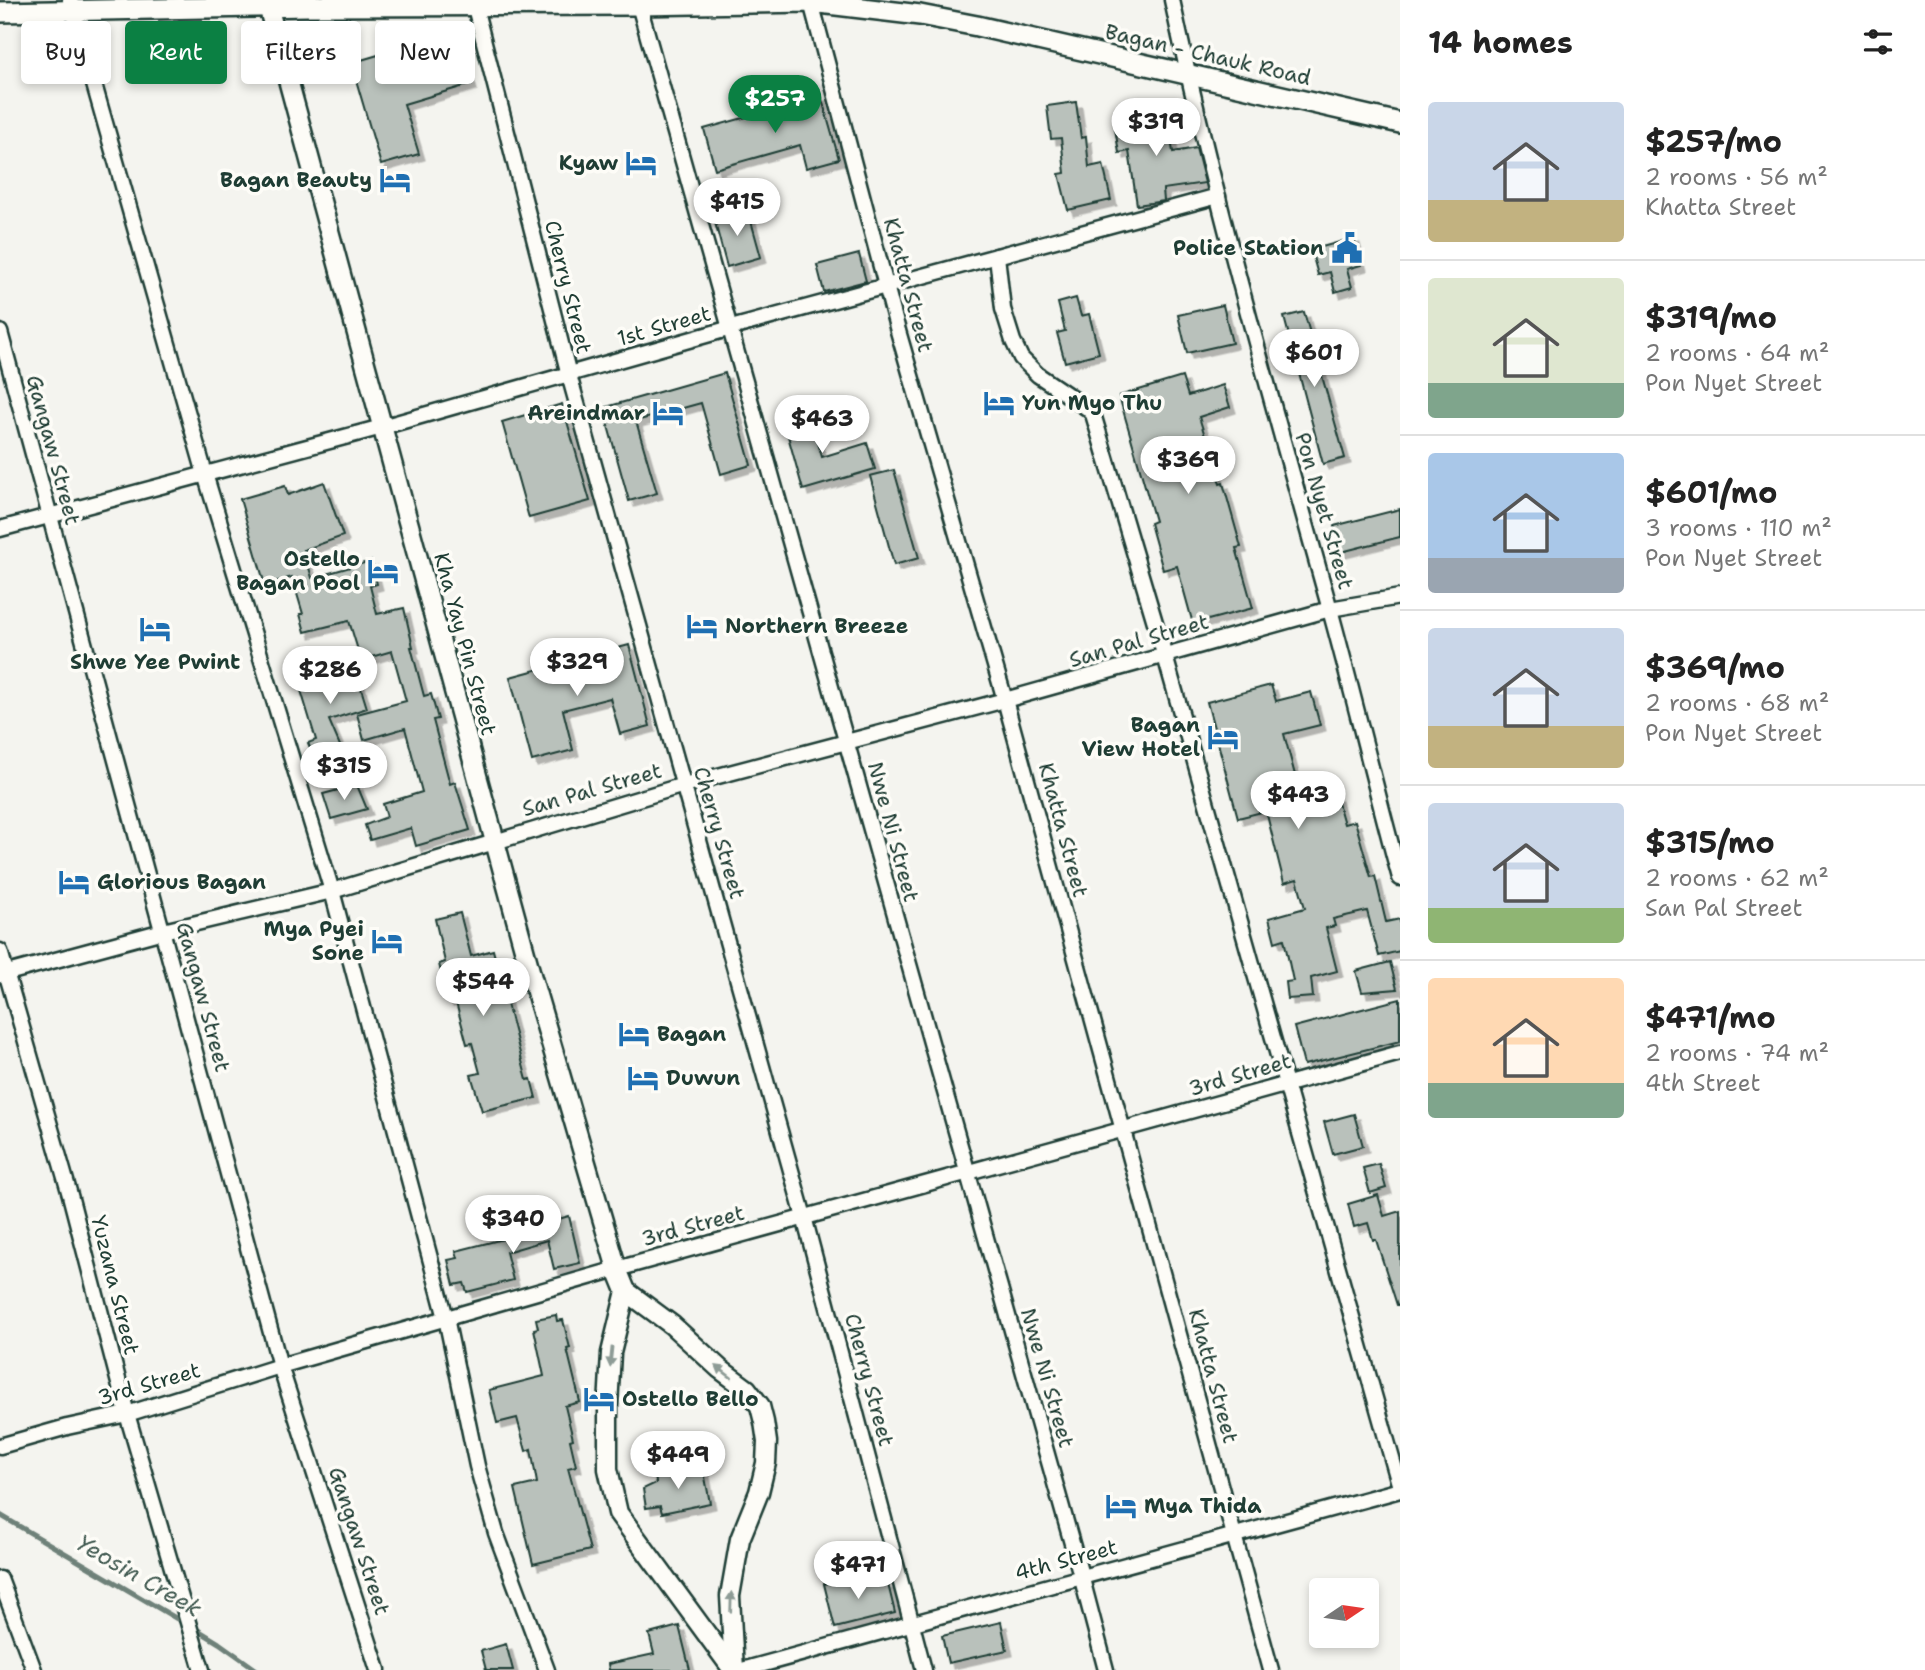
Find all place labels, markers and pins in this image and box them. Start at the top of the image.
pin: $257 [734,76,816,135]
pin: $319 [1115,99,1197,158]
hotel icon: Kyaw [624,146,658,180]
place label: Kyaw [559,149,618,177]
hotel icon: Bagan Beauty [378,163,412,197]
place label: Bagan Beauty [220,166,372,194]
pin: $415 [696,178,778,238]
public building icon: Police Station [1330,231,1364,265]
place label: Police Station [1173,234,1324,262]
pin: $601 [1273,330,1355,389]
hotel icon: Yun Myo Thu [982,386,1016,420]
place label: Yun Myo Thu [1022,389,1162,417]
hotel icon: Areindmar [651,396,685,430]
pin: $463 [781,396,863,455]
place label: Areindmar [527,399,645,427]
pin: $369 [1147,436,1229,496]
place label: Ostello Bagan Pool [236,545,360,597]
hotel icon: Ostello Bagan Pool [366,554,400,588]
hotel icon: Northern Breeze [685,609,719,643]
hotel icon: Shwe Yee Pwint [138,612,172,646]
place label: Northern Breeze [725,612,908,640]
pin: $329 [536,638,618,698]
pin: $286 [289,646,371,706]
place label: Shwe Yee Pwint [70,648,240,676]
place label: Bagan View Hotel [1082,711,1200,763]
hotel icon: Bagan View Hotel [1206,720,1240,754]
pin: $315 [303,742,385,802]
pin: $443 [1257,772,1339,831]
hotel icon: Glorious Bagan [57,865,91,899]
place label: Glorious Bagan [97,868,266,896]
place label: Mya Pyei Sone [264,915,364,967]
hotel icon: Mya Pyei Sone [370,924,404,958]
pin: $544 [442,958,524,1018]
hotel icon: Bagan [617,1017,651,1051]
place label: Bagan [657,1020,726,1048]
hotel icon: Duwun [626,1061,660,1095]
place label: Duwun [666,1064,740,1092]
pin: $340 [472,1196,554,1255]
hotel icon: Ostello Bello [582,1382,616,1416]
place label: Ostello Bello [622,1385,759,1413]
pin: $449 [637,1432,719,1491]
hotel icon: Mya Thida [1104,1489,1138,1523]
place label: Mya Thida [1144,1492,1262,1520]
pin: $471 [817,1542,899,1601]

